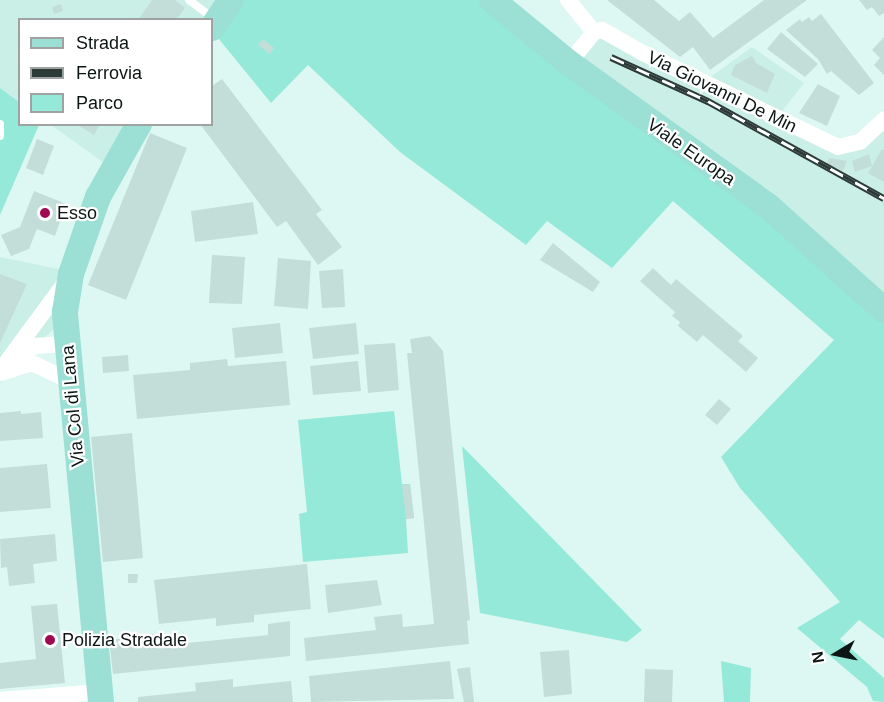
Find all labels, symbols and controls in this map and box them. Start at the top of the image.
legend [18,18,213,126]
text: Strada [76,33,129,53]
street label: Via Giovanni De Min [644,46,800,138]
text: Ferrovia [76,63,142,83]
text: Parco [76,93,123,113]
street label: Viale Europa [643,114,739,190]
place label: Esso [57,202,97,224]
marker: Esso [38,206,52,220]
street label: Via Col di Lana [57,344,89,468]
north arrow [806,624,866,684]
place label: Polizia Stradale [62,629,187,651]
marker: Polizia Stradale [43,633,57,647]
text: N [808,650,827,664]

